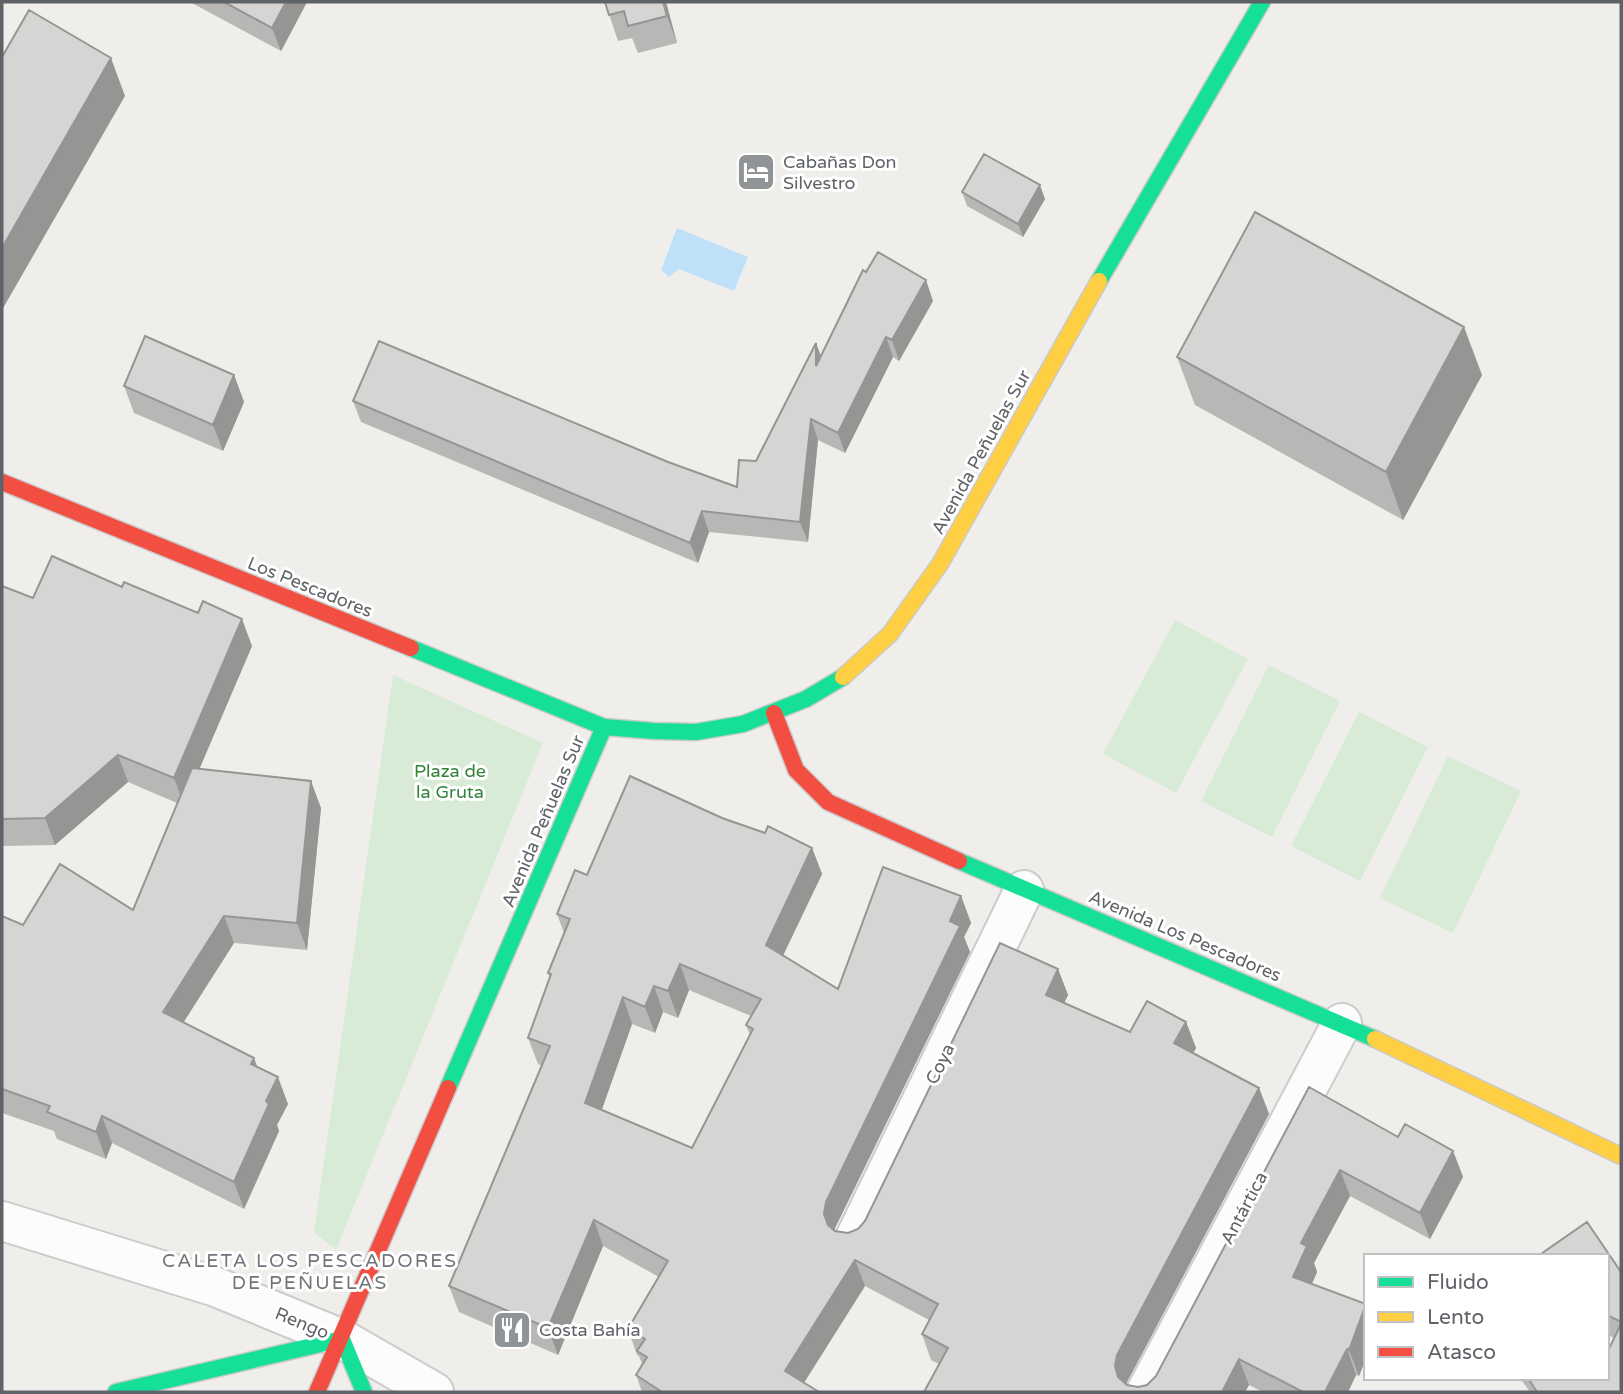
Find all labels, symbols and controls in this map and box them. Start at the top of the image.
hotel icon: Cabañas Don Silvestro [735,151,777,193]
place label: Cabañas Don Silvestro [783,151,897,194]
street label: Avenida Peñuelas Sur [927,366,1035,538]
street label: Los Pescadores [244,552,376,622]
street label: Avenida Peñuelas Sur [497,732,589,910]
park label: Plaza de la Gruta [414,760,486,803]
street label: Avenida Los Pescadores [1086,885,1284,987]
street label: Coya [921,1040,959,1088]
street label: Antártica [1216,1168,1272,1248]
district label: CALETA LOS PESCADORES DE PEÑUELAS [162,1250,458,1294]
legend [1364,1254,1609,1380]
text: Fluido [1427,1270,1489,1295]
street label: Rengo [272,1302,332,1344]
text: Lento [1427,1305,1484,1330]
restaurant icon: Costa Bahía [491,1309,533,1351]
place label: Costa Bahía [539,1319,641,1341]
text: Atasco [1427,1340,1496,1365]

